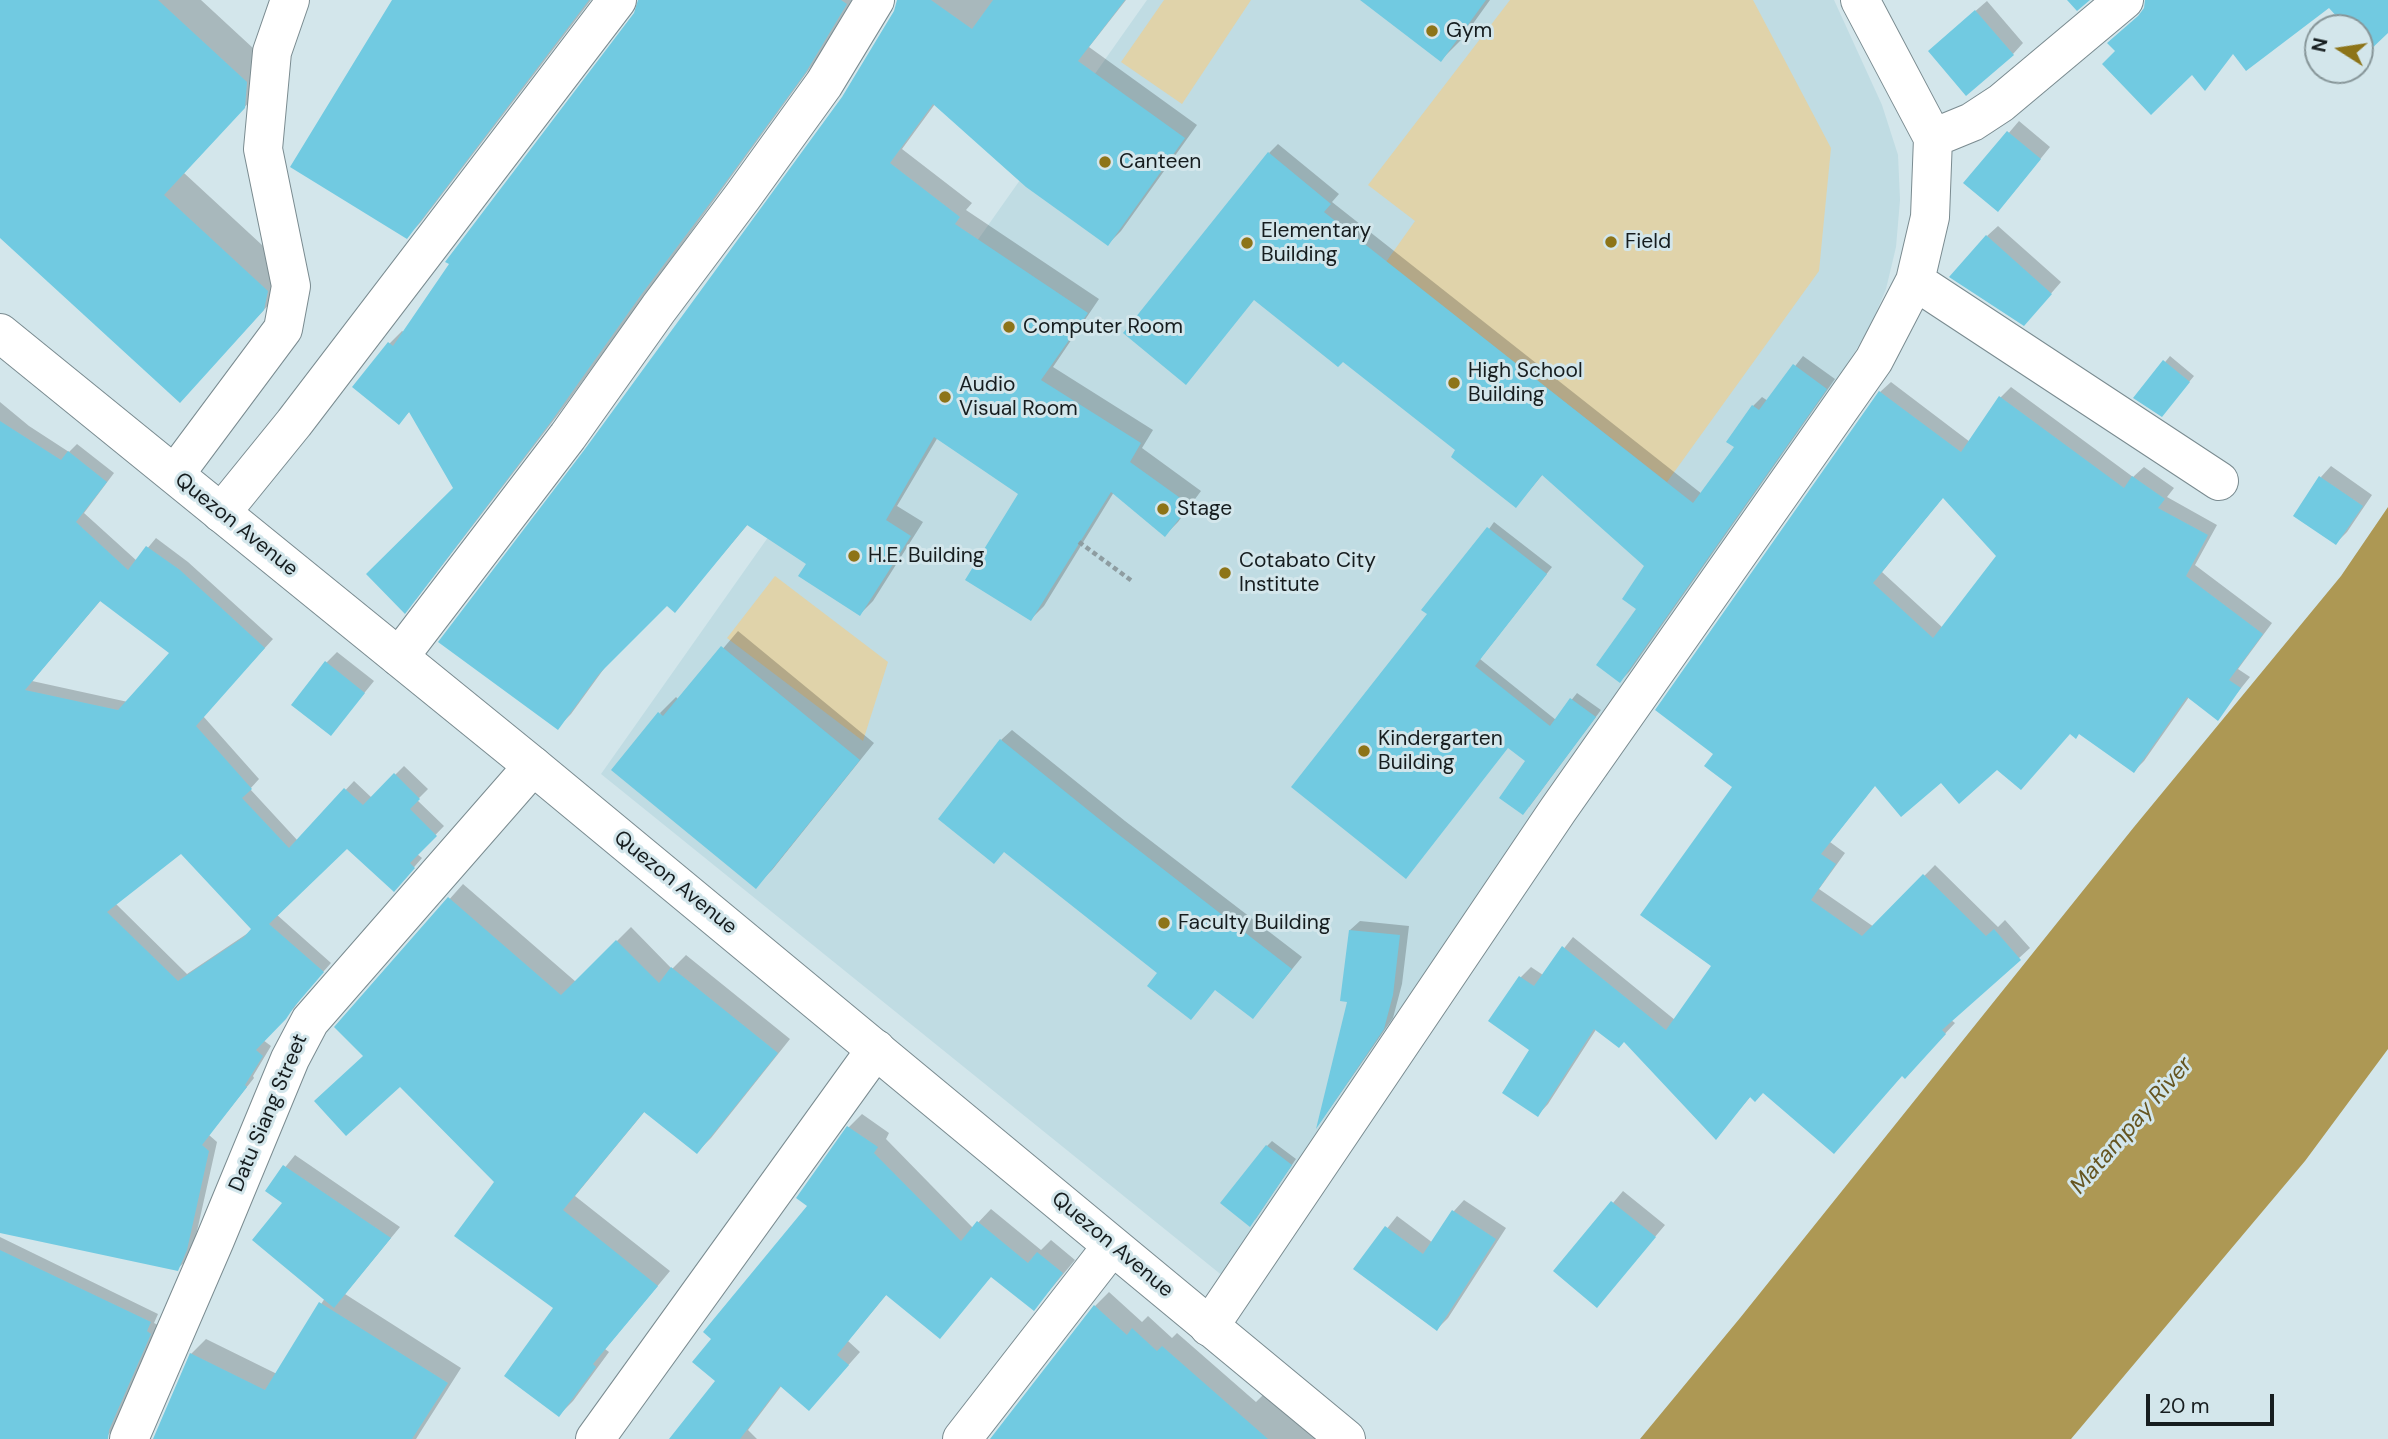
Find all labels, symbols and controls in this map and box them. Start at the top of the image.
north arrow [2304,14,2374,84]
place label: Gym [1446,18,1492,44]
marker: Gym [1424,23,1440,39]
text: N [2306,36,2334,54]
place label: Canteen [1119,149,1201,175]
marker: Canteen [1097,154,1113,170]
place label: Elementary Building [1261,218,1371,268]
place label: Field [1625,229,1671,255]
marker: Field [1603,234,1619,250]
marker: Elementary Building [1239,235,1255,251]
place label: Computer Room [1023,314,1183,340]
marker: Computer Room [1001,319,1017,335]
place label: High School Building [1468,358,1583,408]
place label: Audio Visual Room [959,372,1078,422]
marker: High School Building [1446,375,1462,391]
marker: Audio Visual Room [937,389,953,405]
street label: Quezon Avenue [169,468,303,582]
place label: Stage [1177,496,1232,522]
marker: Stage [1155,501,1171,517]
place label: H.E. Building [868,543,984,569]
marker: H.E. Building [846,548,862,564]
place label: Cotabato City Institute [1239,548,1376,598]
marker: Cotabato City Institute [1217,565,1233,581]
place label: Kindergarten Building [1378,726,1503,776]
marker: Kindergarten Building [1356,743,1372,759]
street label: Quezon Avenue [608,826,742,940]
place label: Faculty Building [1178,910,1331,936]
marker: Faculty Building [1156,915,1172,931]
street label: Datu Siang Street [224,1030,314,1196]
water label: Matampay River [2065,1052,2199,1200]
street label: Quezon Avenue [1046,1187,1178,1303]
scale bar [2150,1380,2278,1424]
text: 20 m [2159,1392,2210,1420]

